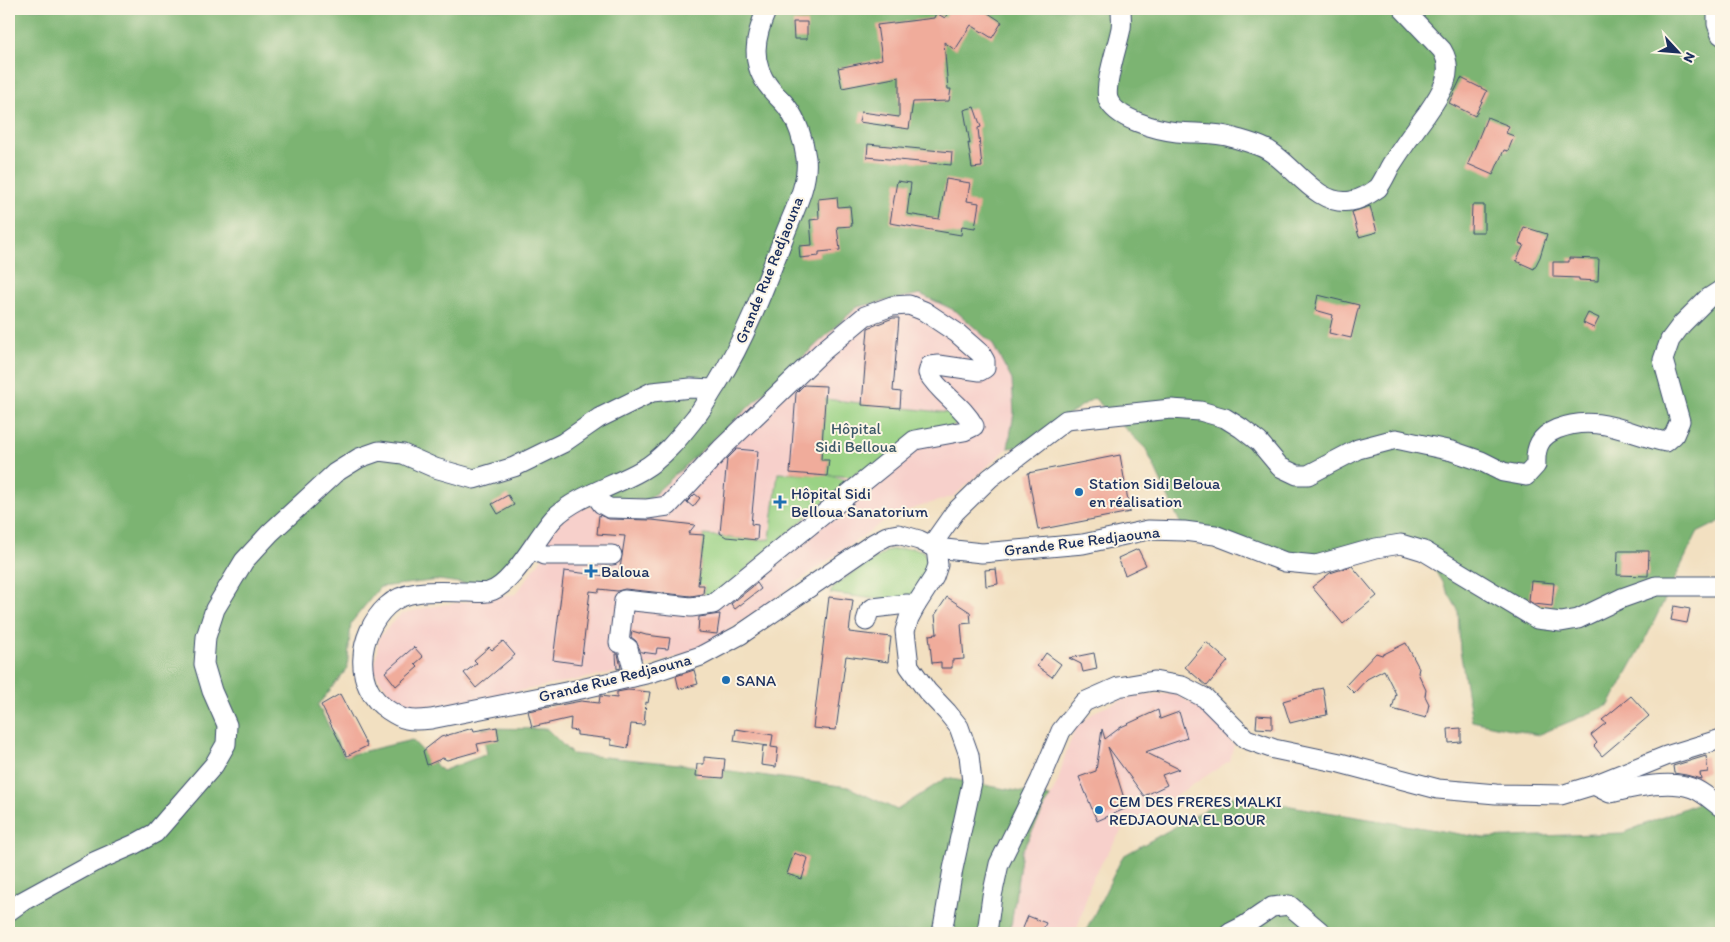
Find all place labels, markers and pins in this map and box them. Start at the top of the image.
place label: Station Sidi Beloua en réalisation [1089,474,1221,511]
place label: Hôpital Sidi Belloua Sanatorium [791,484,929,521]
marker: Station Sidi Beloua en réalisation [1073,486,1085,498]
marker: Hôpital Sidi Belloua Sanatorium [773,495,787,509]
place label: Baloua [601,562,650,581]
marker: Baloua [585,565,597,577]
place label: SANA [736,671,776,690]
marker: SANA [720,674,732,686]
place label: CEM DES FRERES MALKI REDJAOUNA EL BOUR [1109,792,1282,829]
marker: CEM DES FRERES MALKI REDJAOUNA EL BOUR [1093,804,1105,816]

